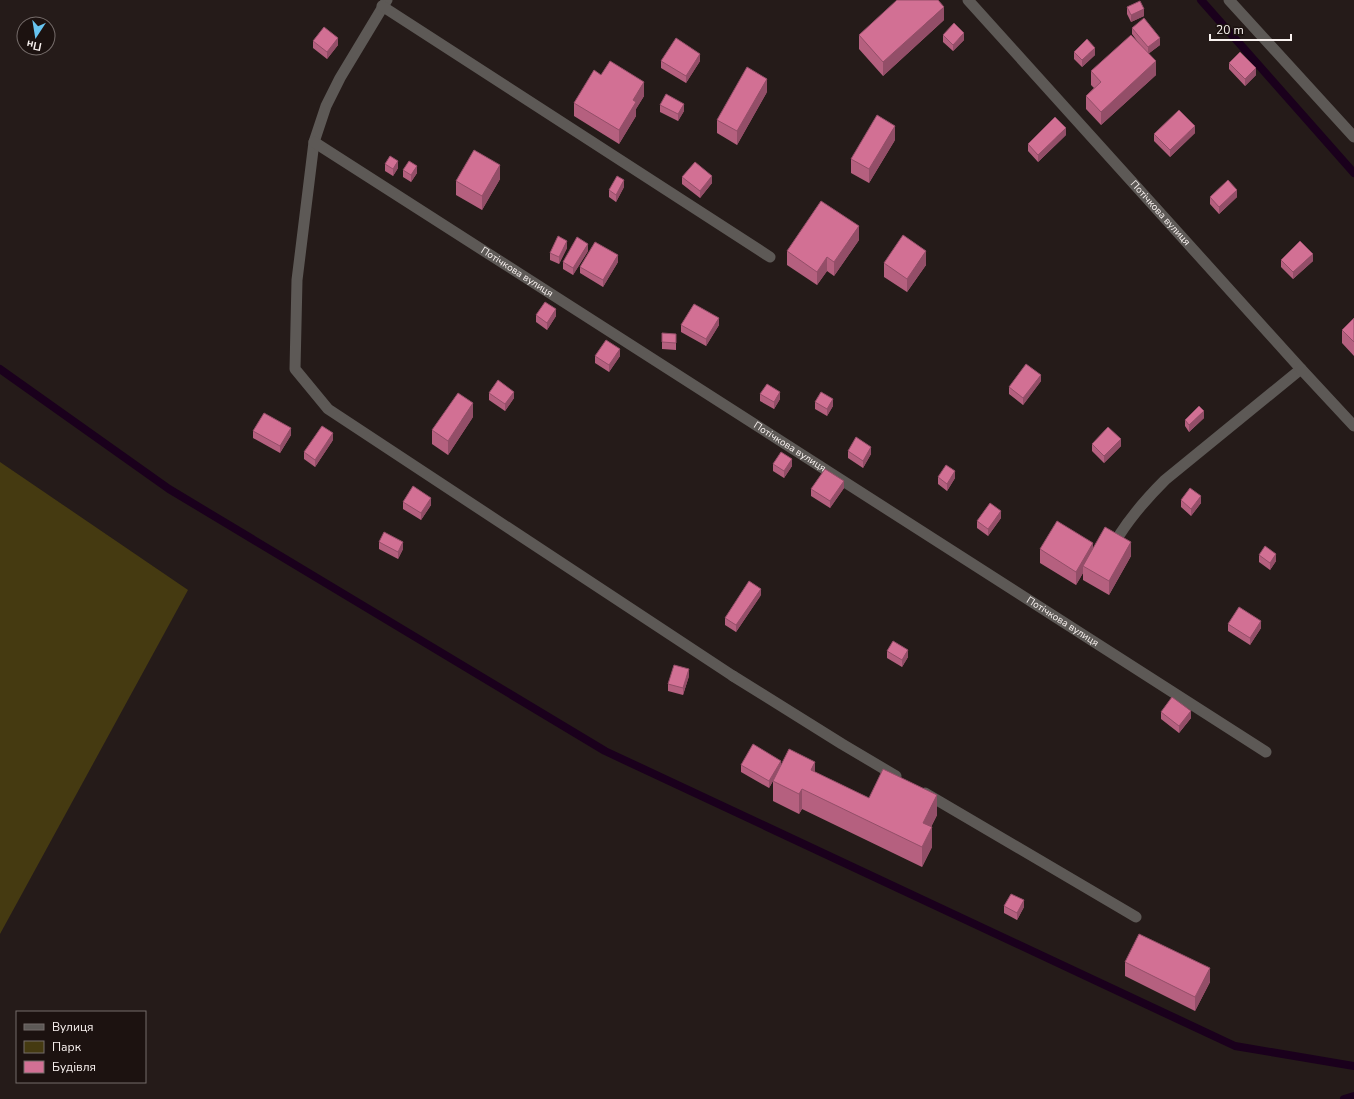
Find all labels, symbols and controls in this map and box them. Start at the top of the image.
north arrow [16,16,56,56]
scale bar [1210,16,1291,42]
text: 20 m [1216,22,1244,38]
text: Пн [25,36,43,54]
street label: Потічкова вулиця [1127,177,1193,249]
street label: Потічкова вулиця [478,244,556,300]
street label: Потічкова вулиця [751,418,829,475]
street label: Потічкова вулиця [1024,593,1101,650]
legend [16,1011,146,1083]
text: Вулиця [52,1019,94,1035]
text: Парк [52,1039,82,1055]
text: Будівля [52,1059,96,1075]

